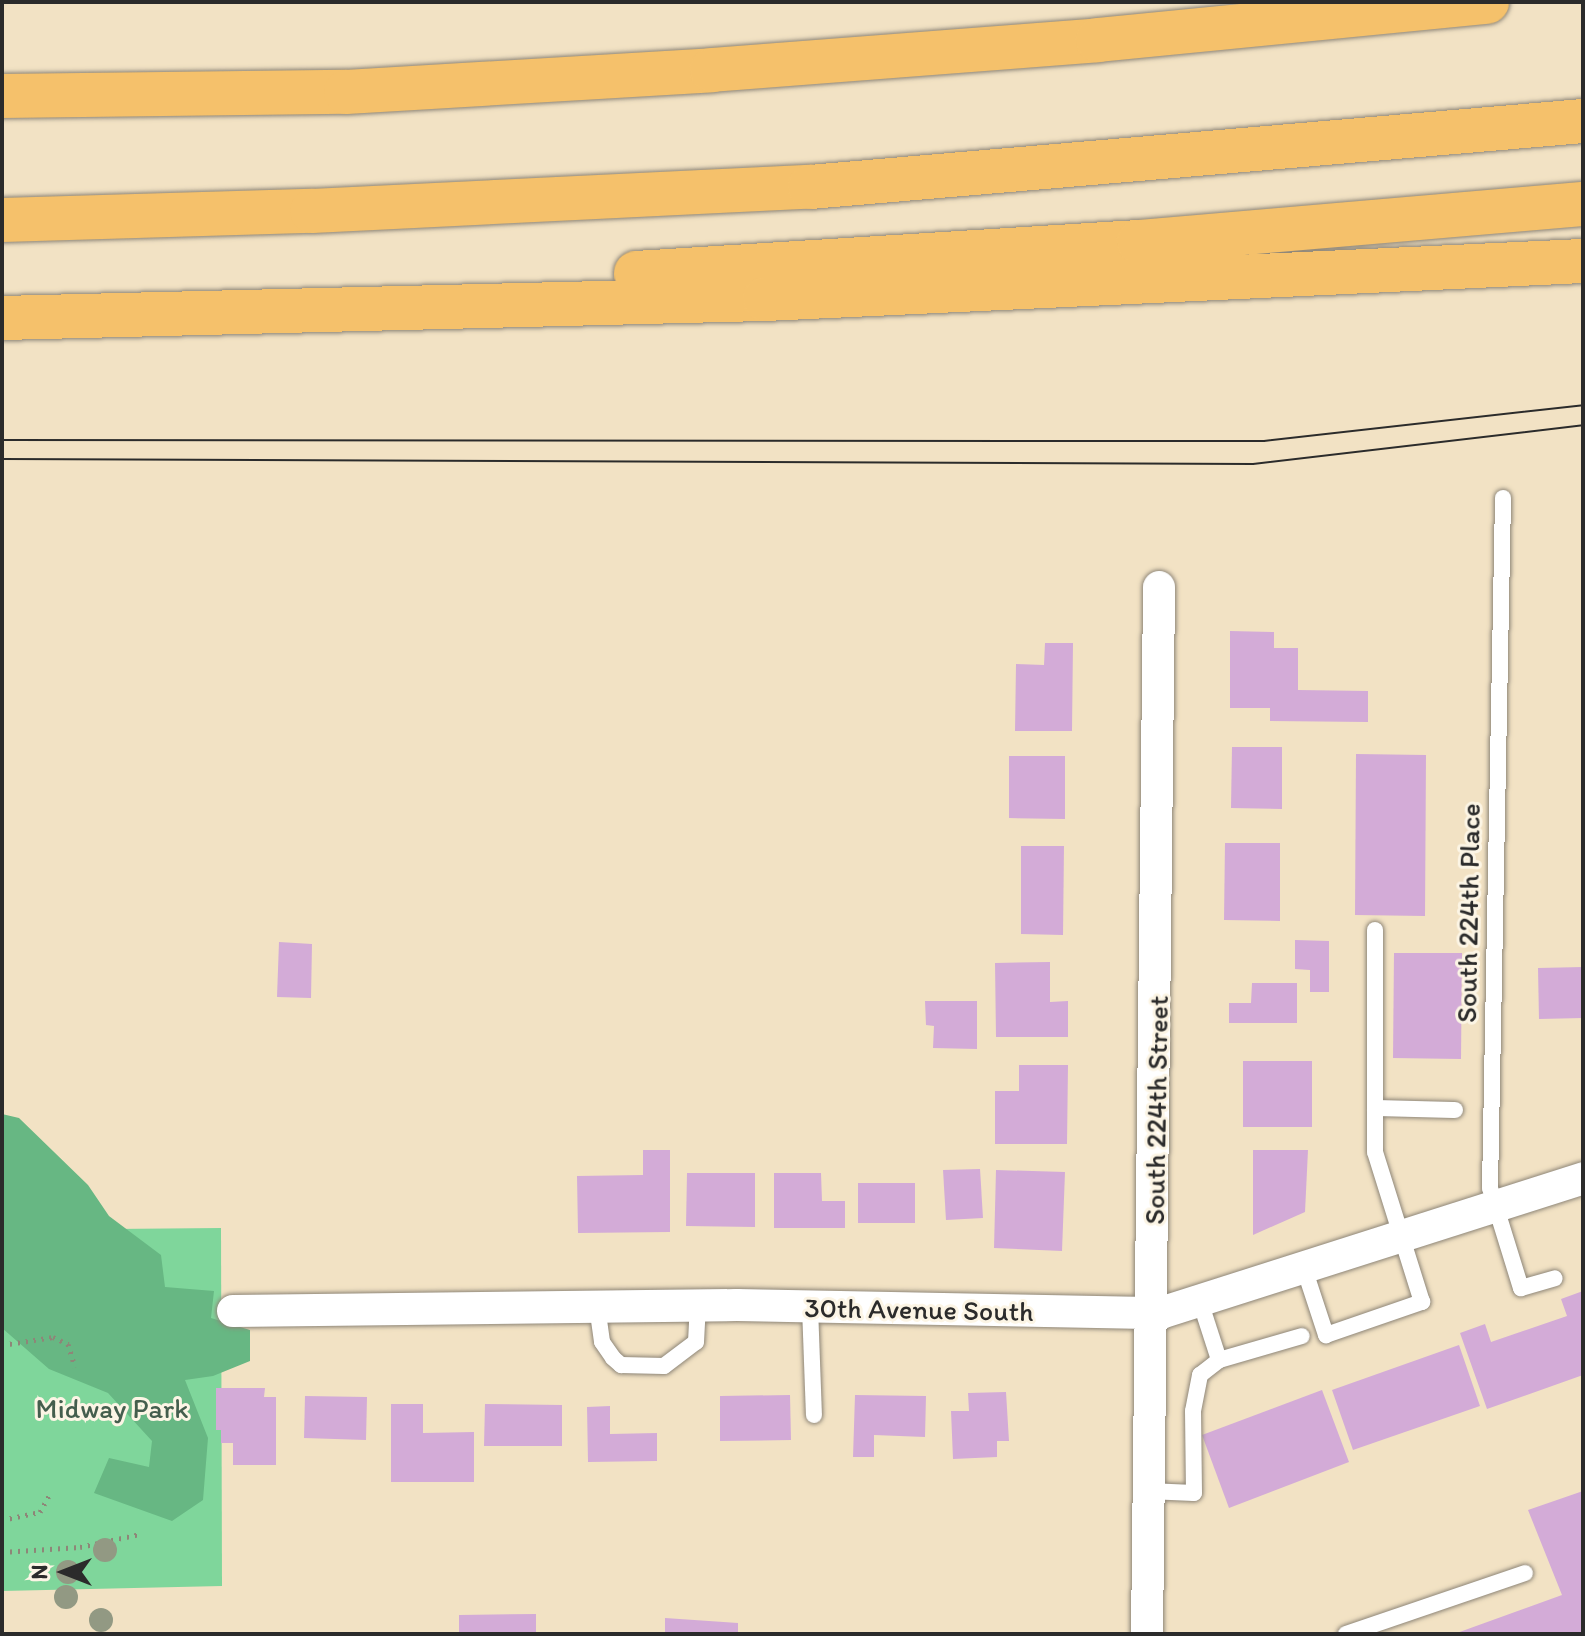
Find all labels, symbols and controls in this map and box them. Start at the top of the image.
street label: South 224th Place [1449,803,1487,1023]
street label: South 224th Street [1137,996,1175,1224]
street label: 30th Avenue South [805,1290,1033,1328]
park label: Midway Park [36,1391,188,1425]
north arrow [24,1532,104,1612]
text: N [26,1565,53,1579]

